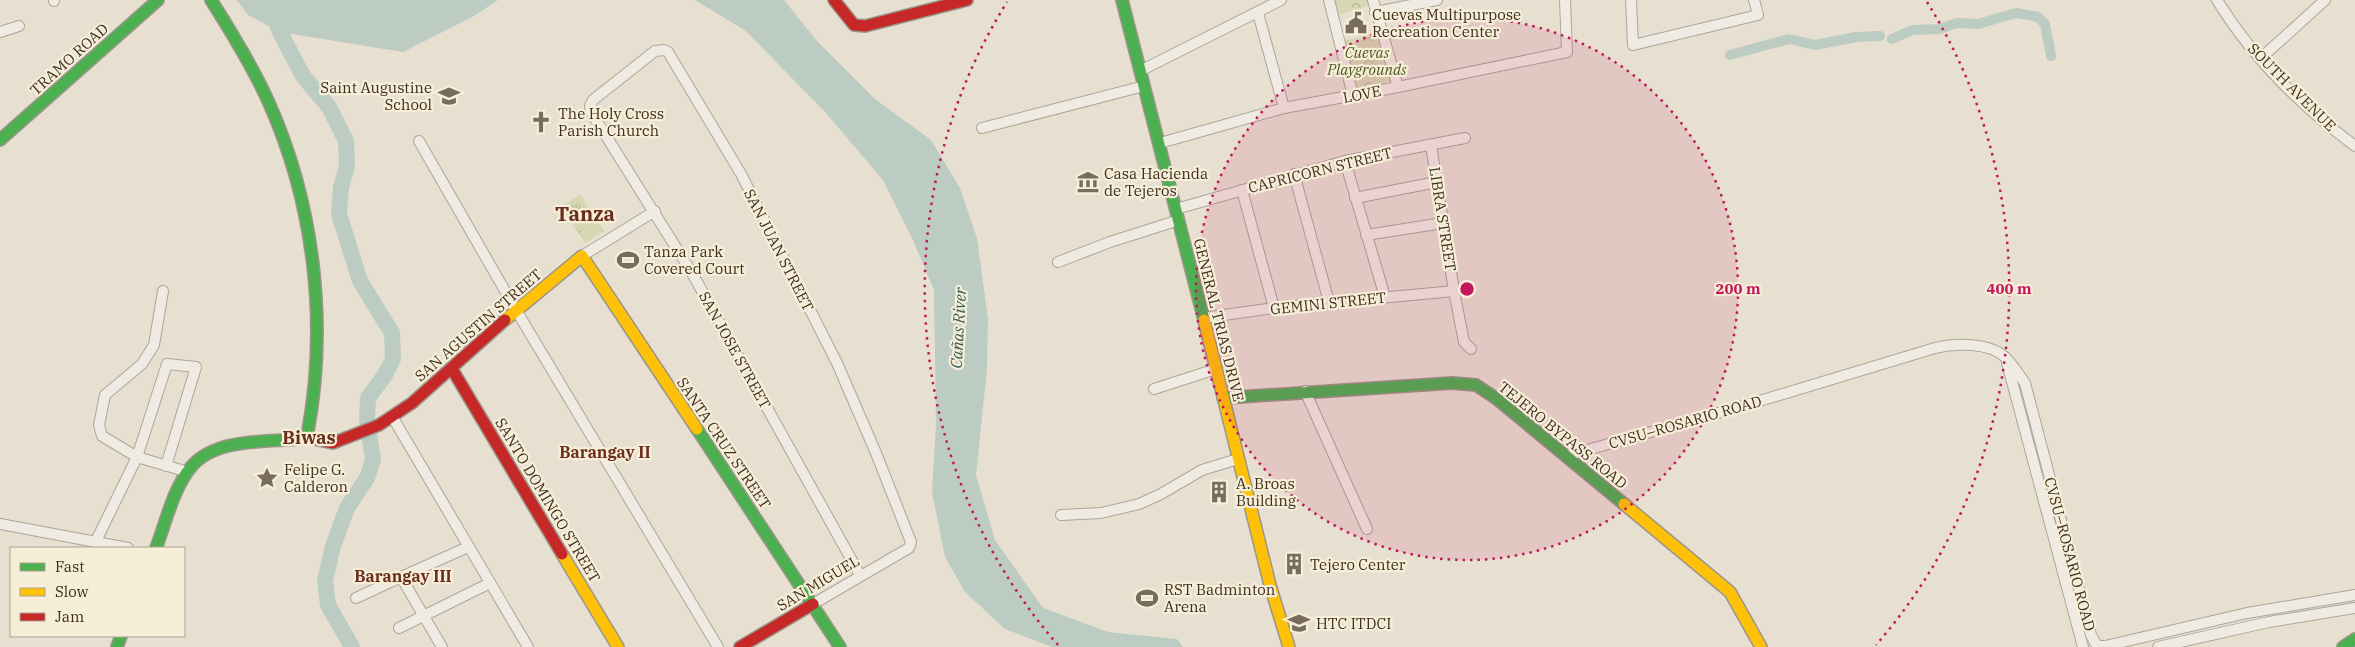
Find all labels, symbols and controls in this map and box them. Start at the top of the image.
place label: Cuevas Multipurpose Recreation Center [1372,5,1521,41]
public building icon: Cuevas Multipurpose Recreation Center [1343,10,1369,36]
street label: TRAMO ROAD [26,19,112,99]
street label: SOUTH AVENUE [2244,39,2340,135]
park label: Cuevas Playgrounds [1326,43,1407,79]
place label: Saint Augustine School [320,78,432,114]
street label: LOVE [1341,81,1383,107]
school or university icon: Saint Augustine School [436,83,462,109]
place label: The Holy Cross Parish Church [558,104,664,140]
church icon: The Holy Cross Parish Church [528,109,554,135]
street label: CAPRICORN STREET [1246,143,1394,197]
place label: Casa Hacienda de Tejeros [1104,164,1208,200]
street label: LIBRA STREET [1425,165,1461,273]
museum icon: Casa Hacienda de Tejeros [1075,169,1101,195]
street label: SAN JUAN STREET [740,186,818,314]
district label: Tanza [555,200,615,227]
street label: GENERAL TRIAS DRIVE [1189,236,1249,404]
place label: Tanza Park Covered Court [644,242,745,278]
sports icon: Tanza Park Covered Court [615,247,641,273]
street label: SAN AGUSTIN STREET [411,265,546,385]
text: 200 m [1715,279,1761,298]
text: 400 m [1986,279,2032,298]
centre of rings [1458,280,1476,298]
water label: Cañas River [946,286,970,369]
street label: GEMINI STREET [1269,287,1387,319]
street label: SAN JOSE STREET [695,288,775,412]
street label: SANTA CRUZ STREET [673,374,775,513]
street label: TEJERO BYPASS ROAD [1495,377,1631,493]
street label: CVSU–ROSARIO ROAD [1606,391,1764,453]
street label: SANTO DOMINGO STREET [491,414,605,586]
district label: Biwas [282,426,336,449]
district label: Barangay II [559,442,651,462]
place label: Felipe G. Calderon [284,460,349,496]
place icon: Felipe G. Calderon [254,465,280,491]
place label: A. Broas Building [1236,474,1296,510]
street label: CVSU–ROSARIO ROAD [2040,475,2100,633]
building icon: A. Broas Building [1206,479,1232,505]
legend [10,547,185,637]
street label: SAN MIGUEL [773,551,863,615]
building icon: Tejero Center [1281,551,1307,577]
place label: Tejero Center [1310,555,1406,574]
text: Fast [55,557,85,576]
district label: Barangay III [354,566,452,586]
place label: RST Badminton Arena [1164,580,1276,616]
text: Slow [55,582,89,601]
sports icon: RST Badminton Arena [1134,585,1160,611]
text: Jam [55,607,84,626]
school or university icon: HTC ITDCI [1286,610,1312,636]
place label: HTC ITDCI [1316,614,1391,633]

